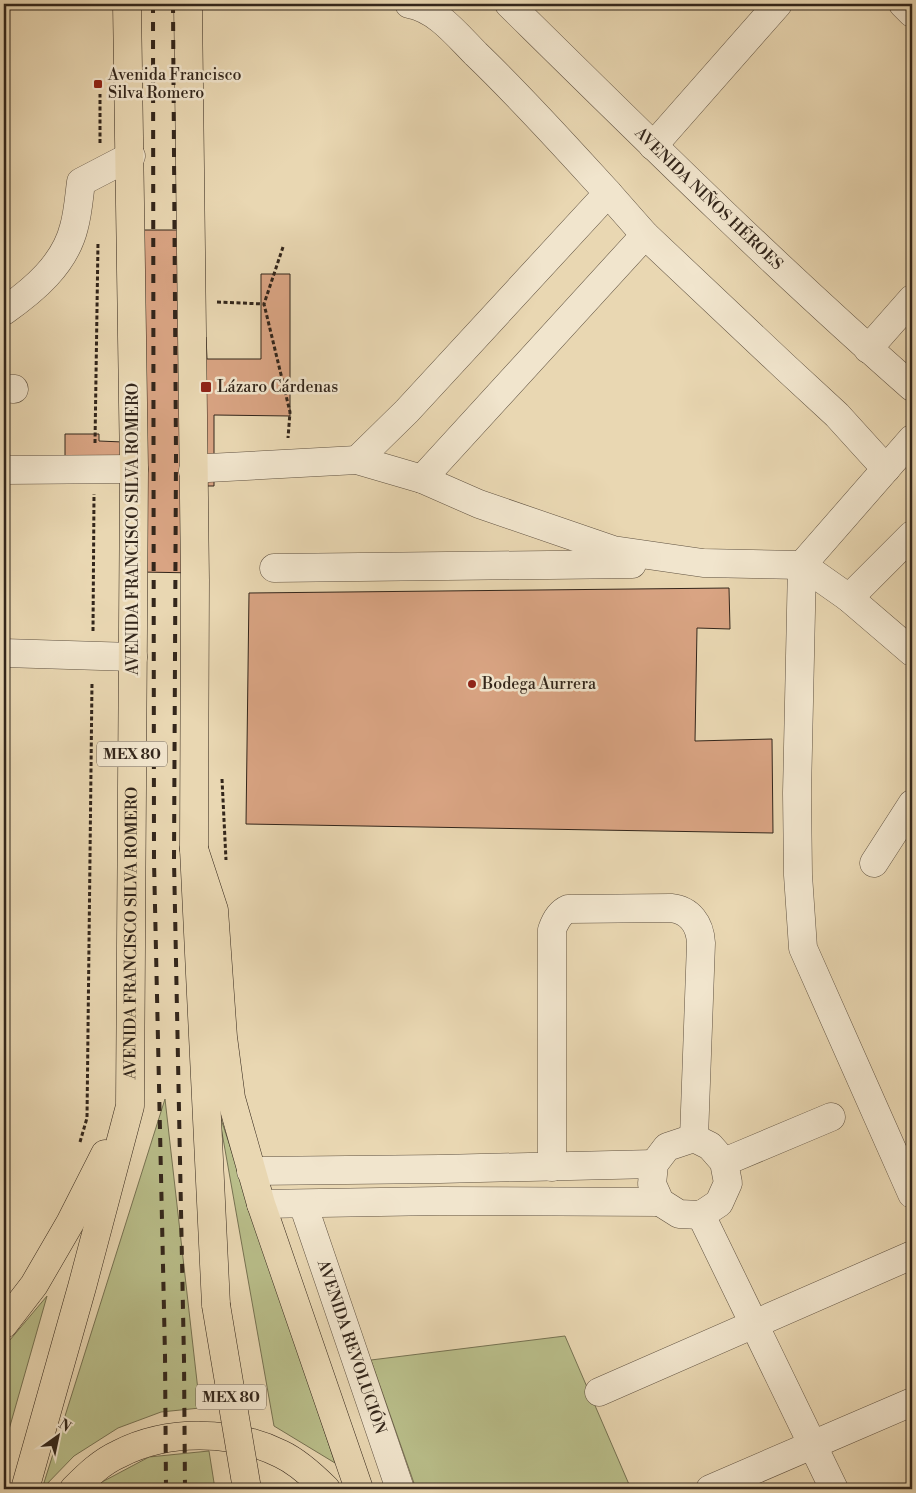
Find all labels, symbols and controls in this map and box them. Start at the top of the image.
place label: Avenida Francisco Silva Romero [107,65,242,103]
marker: Avenida Francisco Silva Romero [92,78,104,90]
street label: AVENIDA NIÑOS HÉROES [630,122,787,275]
place label: Lázaro Cárdenas [217,377,338,397]
marker: Lázaro Cárdenas [199,380,213,394]
street label: AVENIDA FRANCISCO SILVA ROMERO [123,383,143,676]
place label: Bodega Aurrera [481,674,597,694]
marker: Bodega Aurrera [466,678,478,690]
road number: MEX 80 [97,742,167,766]
street label: AVENIDA FRANCISCO SILVA ROMERO [120,787,142,1081]
street label: AVENIDA REVOLUCIÓN [312,1256,391,1437]
road number: MEX 80 [196,1384,266,1410]
north arrow [32,1410,82,1460]
text: N [55,1415,74,1437]

